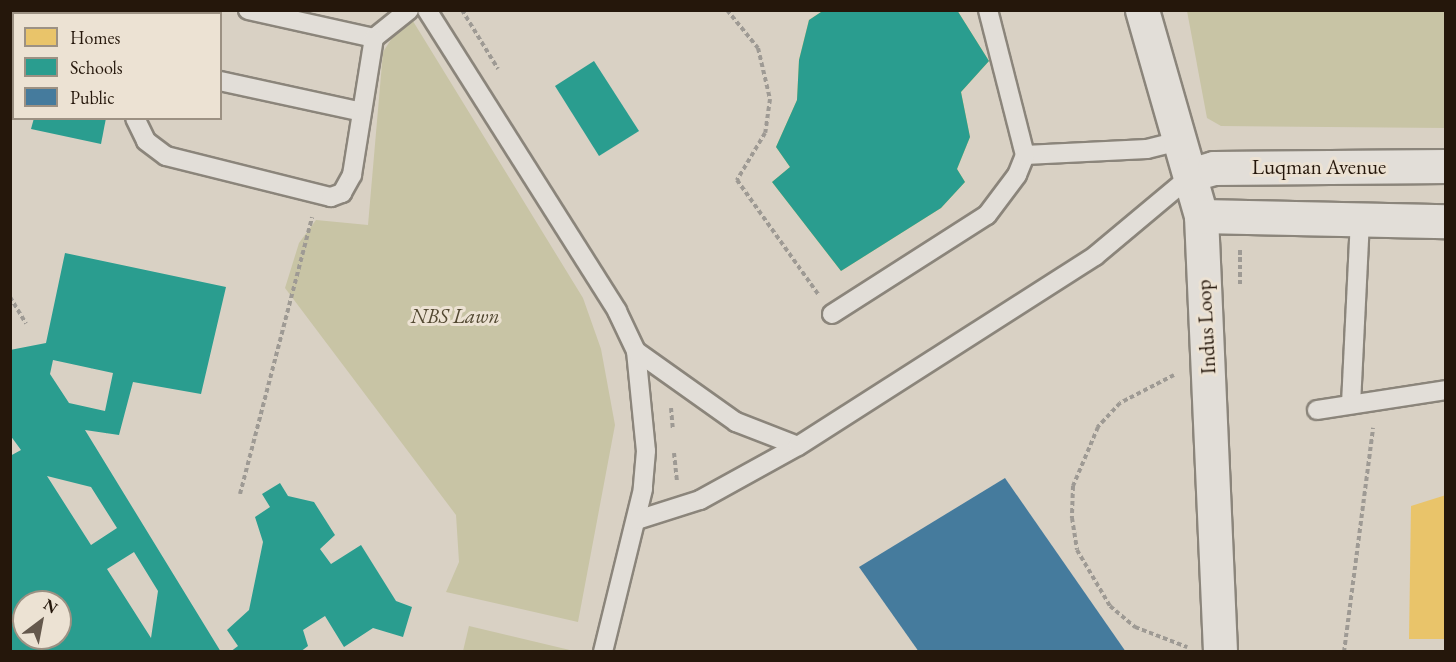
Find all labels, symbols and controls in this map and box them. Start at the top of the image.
legend [12,12,222,120]
text: Homes [70,26,120,49]
text: Schools [70,56,123,79]
text: Public [70,86,114,109]
street label: Luqman Avenue [1252,154,1386,180]
street label: Indus Loop [1191,279,1221,375]
park label: NBS Lawn [411,303,499,329]
north arrow [12,590,72,650]
text: N [40,594,62,618]

